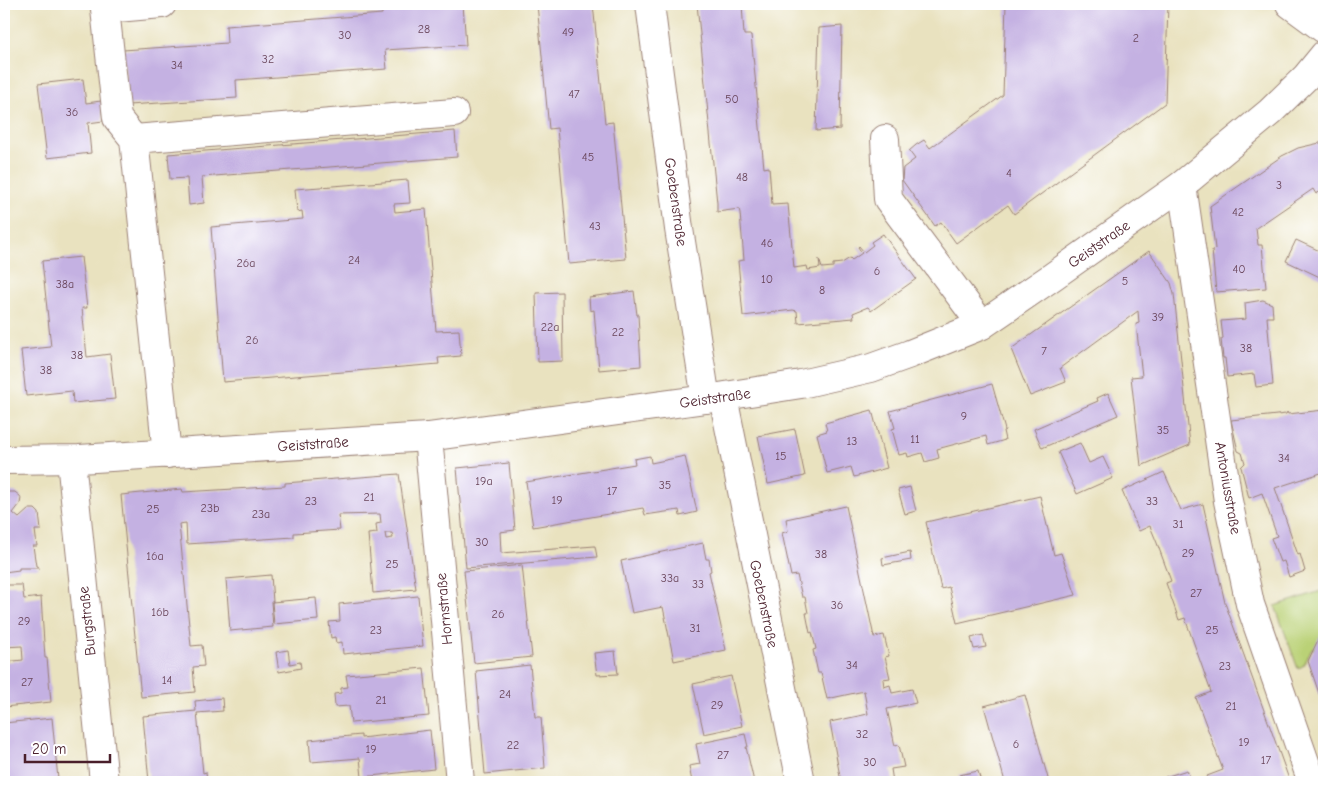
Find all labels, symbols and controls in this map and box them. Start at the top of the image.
house number: 28 [418,22,430,36]
house number: 49 [562,25,574,39]
house number: 30 [338,28,352,42]
house number: 2 [1133,31,1139,45]
house number: 32 [262,52,274,66]
house number: 34 [171,58,183,72]
house number: 47 [568,87,580,101]
house number: 50 [725,92,739,106]
house number: 36 [66,105,78,119]
house number: 45 [582,150,594,164]
street label: Goebenstraße [661,156,691,248]
house number: 4 [1006,166,1012,180]
house number: 48 [736,170,748,184]
house number: 3 [1276,178,1282,192]
house number: 42 [1232,205,1244,219]
street label: Geiststraße [1065,216,1134,272]
house number: 43 [589,219,601,233]
house number: 46 [761,236,773,250]
house number: 24 [348,253,360,267]
house number: 26a [237,256,255,270]
house number: 40 [1232,262,1246,276]
house number: 6 [874,264,880,278]
house number: 10 [761,272,773,286]
house number: 5 [1122,274,1128,288]
house number: 38a [56,277,74,291]
house number: 8 [819,283,825,297]
house number: 39 [1152,310,1164,324]
house number: 22a [541,320,559,334]
house number: 22 [612,325,624,339]
house number: 26 [246,333,258,347]
house number: 38 [1240,341,1252,355]
house number: 7 [1041,344,1047,358]
house number: 38 [71,348,83,362]
house number: 38 [40,363,52,377]
street label: Geiststraße [678,384,752,412]
house number: 9 [961,409,967,423]
house number: 35 [1157,423,1169,437]
street label: Geiststraße [277,432,350,455]
house number: 11 [910,432,920,446]
house number: 13 [847,434,857,448]
street label: Antoniusstraße [1211,440,1245,536]
house number: 15 [775,449,787,463]
house number: 34 [1278,451,1290,465]
house number: 19a [475,474,493,488]
house number: 35 [659,478,671,492]
house number: 17 [607,484,618,498]
house number: 21 [363,490,375,504]
house number: 19 [551,493,563,507]
house number: 23 [305,494,317,508]
house number: 33 [1146,494,1158,508]
house number: 23b [201,501,219,515]
house number: 25 [147,502,159,516]
house number: 23a [252,507,270,521]
house number: 31 [1173,517,1184,531]
house number: 30 [475,535,489,549]
house number: 29 [1182,546,1194,560]
house number: 38 [815,547,827,561]
house number: 16a [146,549,164,563]
house number: 25 [386,557,398,571]
street label: Goebenstraße [746,558,782,650]
house number: 33a [661,571,679,585]
street label: Hornstraße [432,572,456,646]
house number: 33 [692,577,704,591]
street label: Burgstraße [74,585,100,657]
house number: 27 [1190,586,1202,600]
house number: 36 [831,598,843,612]
house number: 16b [151,605,169,619]
house number: 26 [492,607,504,621]
house number: 29 [18,614,30,628]
house number: 31 [690,621,701,635]
house number: 23 [370,623,382,637]
house number: 25 [1206,623,1218,637]
house number: 34 [846,658,858,672]
house number: 23 [1219,659,1231,673]
house number: 14 [162,673,172,687]
house number: 27 [21,675,33,689]
house number: 24 [499,687,511,701]
house number: 21 [375,693,387,707]
house number: 29 [711,698,723,712]
house number: 21 [1225,699,1237,713]
house number: 32 [856,727,868,741]
scale bar [25,731,110,763]
house number: 19 [1238,735,1250,749]
house number: 6 [1013,737,1019,751]
house number: 22 [507,738,519,752]
text: 20 m [32,740,66,758]
house number: 19 [365,742,377,756]
house number: 27 [717,748,729,762]
house number: 17 [1261,753,1272,767]
house number: 30 [863,755,877,769]

